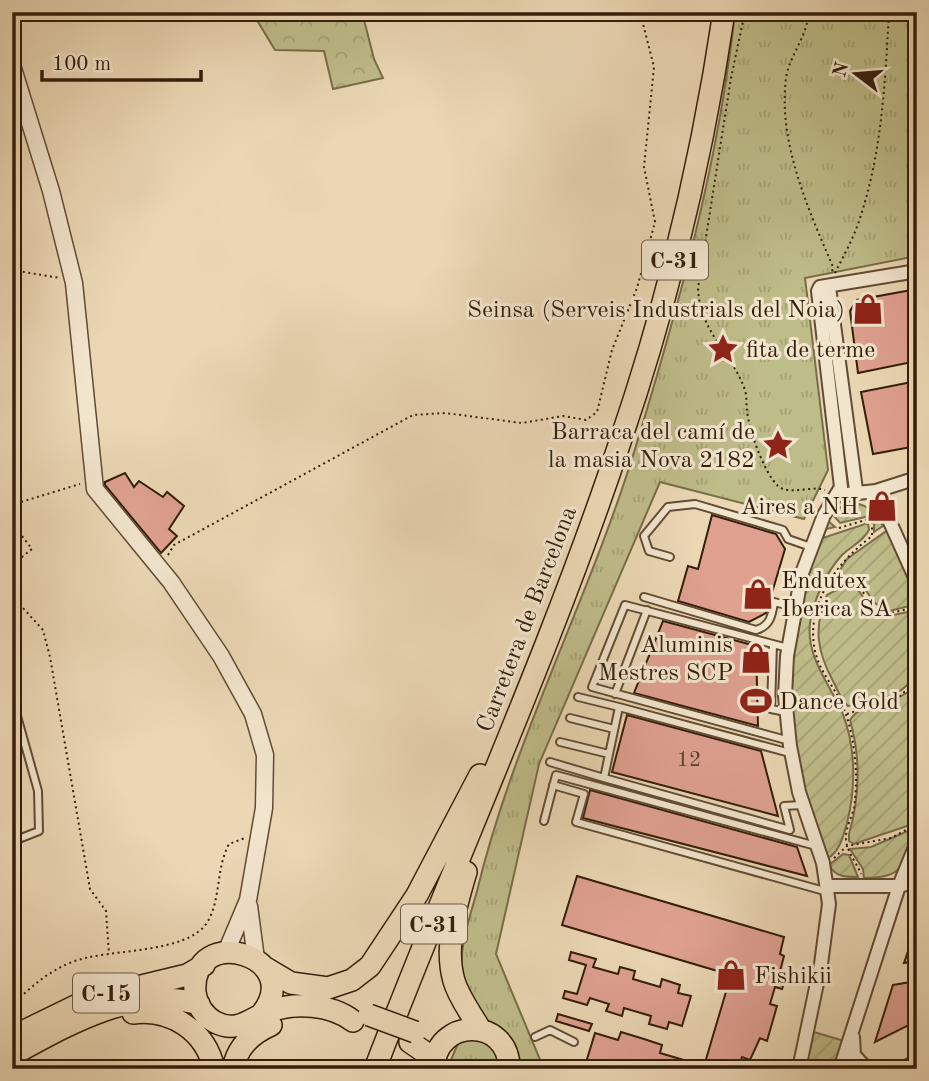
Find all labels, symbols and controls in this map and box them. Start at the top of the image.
scale bar [42,38,201,82]
north arrow [820,38,890,108]
text: 100 m [52,54,111,75]
text: N [831,60,853,80]
road number: C-31 [642,241,708,280]
shop icon: Seinsa (Serveis Industrials del Noia) [851,292,885,326]
place label: Seinsa (Serveis Industrials del Noia) [467,299,845,323]
place icon: fita de terme [706,332,740,366]
place label: fita de terme [746,339,875,363]
place label: Barraca del camí de la masia Nova 2182 [548,421,755,473]
place icon: Barraca del camí de la masia Nova 2182 [761,428,795,462]
shop icon: Aires a NH [865,489,899,523]
place label: Aires a NH [740,496,859,520]
street label: Carretera de Barcelona [474,503,582,736]
place label: Endutex Iberica SA [781,570,892,622]
shop icon: Endutex Iberica SA [741,577,775,611]
place label: Aluminis Mestres SCP [598,634,733,686]
shop icon: Aluminis Mestres SCP [739,641,773,675]
sports icon: Dance Gold [739,684,773,718]
place label: Dance Gold [779,691,899,715]
house number: 12 [677,750,701,771]
road number: C-31 [401,904,467,944]
shop icon: Fishikii [714,958,748,992]
place label: Fishikii [754,965,832,989]
road number: C-15 [73,974,139,1012]

